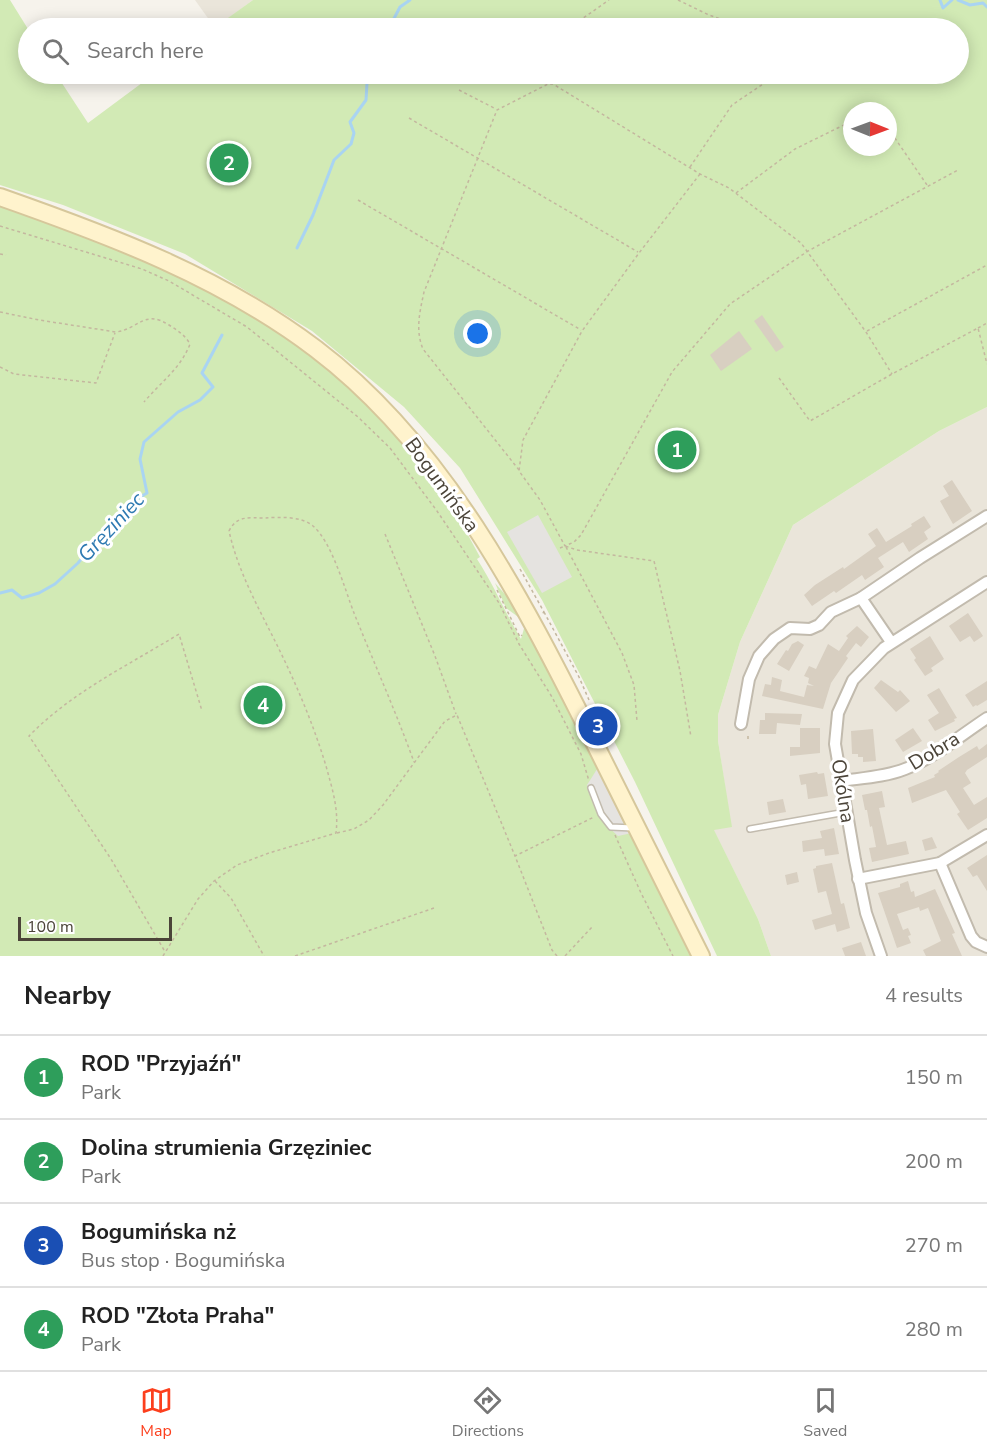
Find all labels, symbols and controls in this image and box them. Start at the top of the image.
search box [18,18,969,84]
icon: search [39,35,72,68]
text: Search here [87,36,204,66]
north arrow [843,102,897,156]
pin: 2 [210,140,248,186]
your location [463,319,492,348]
pin: 1 [658,428,696,472]
street label: Bogumińska [399,432,485,538]
water label: Gręziniec [71,486,151,568]
pin: 4 [244,682,282,728]
pin: 3 [578,704,618,748]
street label: Dobra [903,725,965,777]
street label: Okólna [825,757,861,825]
scale bar [18,914,172,942]
text: 100 m [27,916,74,938]
text: Nearby [24,978,111,1013]
text: 4 results [885,982,963,1009]
text: ROD "Przyjaźń" [81,1049,241,1079]
text: 1 [38,1064,50,1091]
text: 150 m [905,1064,963,1091]
text: Park [81,1079,121,1106]
text: Dolina strumienia Grzęziniec [81,1133,371,1163]
text: 2 [38,1148,50,1175]
text: 200 m [905,1148,963,1175]
text: Park [81,1163,121,1190]
text: Bogumińska nż [81,1217,236,1247]
text: 3 [38,1232,50,1259]
text: 270 m [905,1232,963,1259]
text: Bus stop · Bogumińska [81,1247,285,1274]
text: ROD "Złota Praha" [81,1301,274,1331]
text: 4 [38,1316,50,1343]
text: 280 m [905,1316,963,1343]
text: Park [81,1331,121,1358]
tab: Map [140,1384,173,1442]
tab: Directions [452,1384,524,1442]
tab: Saved [803,1384,847,1442]

